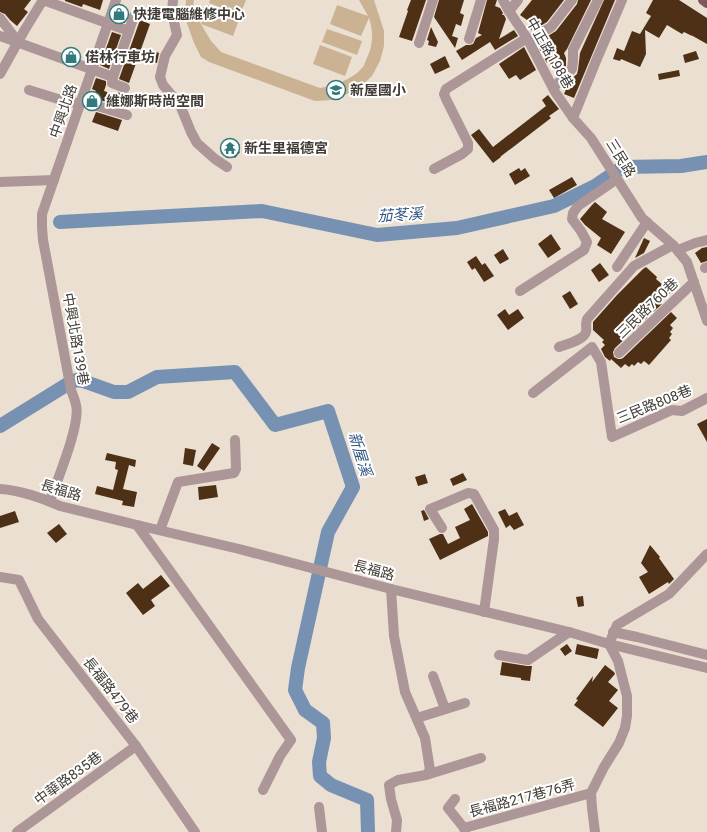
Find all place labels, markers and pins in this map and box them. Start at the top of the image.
shop icon: 快捷電腦維修中心 [108,3,130,25]
place label: 快捷電腦維修中心 [133,6,245,22]
shop icon: 偌林行車坊 [60,46,82,68]
place label: 偌林行車坊 [85,49,155,65]
school or university icon: 新屋國小 [325,79,347,101]
place label: 新屋國小 [350,82,406,98]
shop icon: 維娜斯時尚空間 [81,90,103,112]
place label: 維娜斯時尚空間 [106,93,204,109]
temple icon: 新生里福德宮 [219,137,241,159]
place label: 新生里福德宮 [244,140,328,156]

